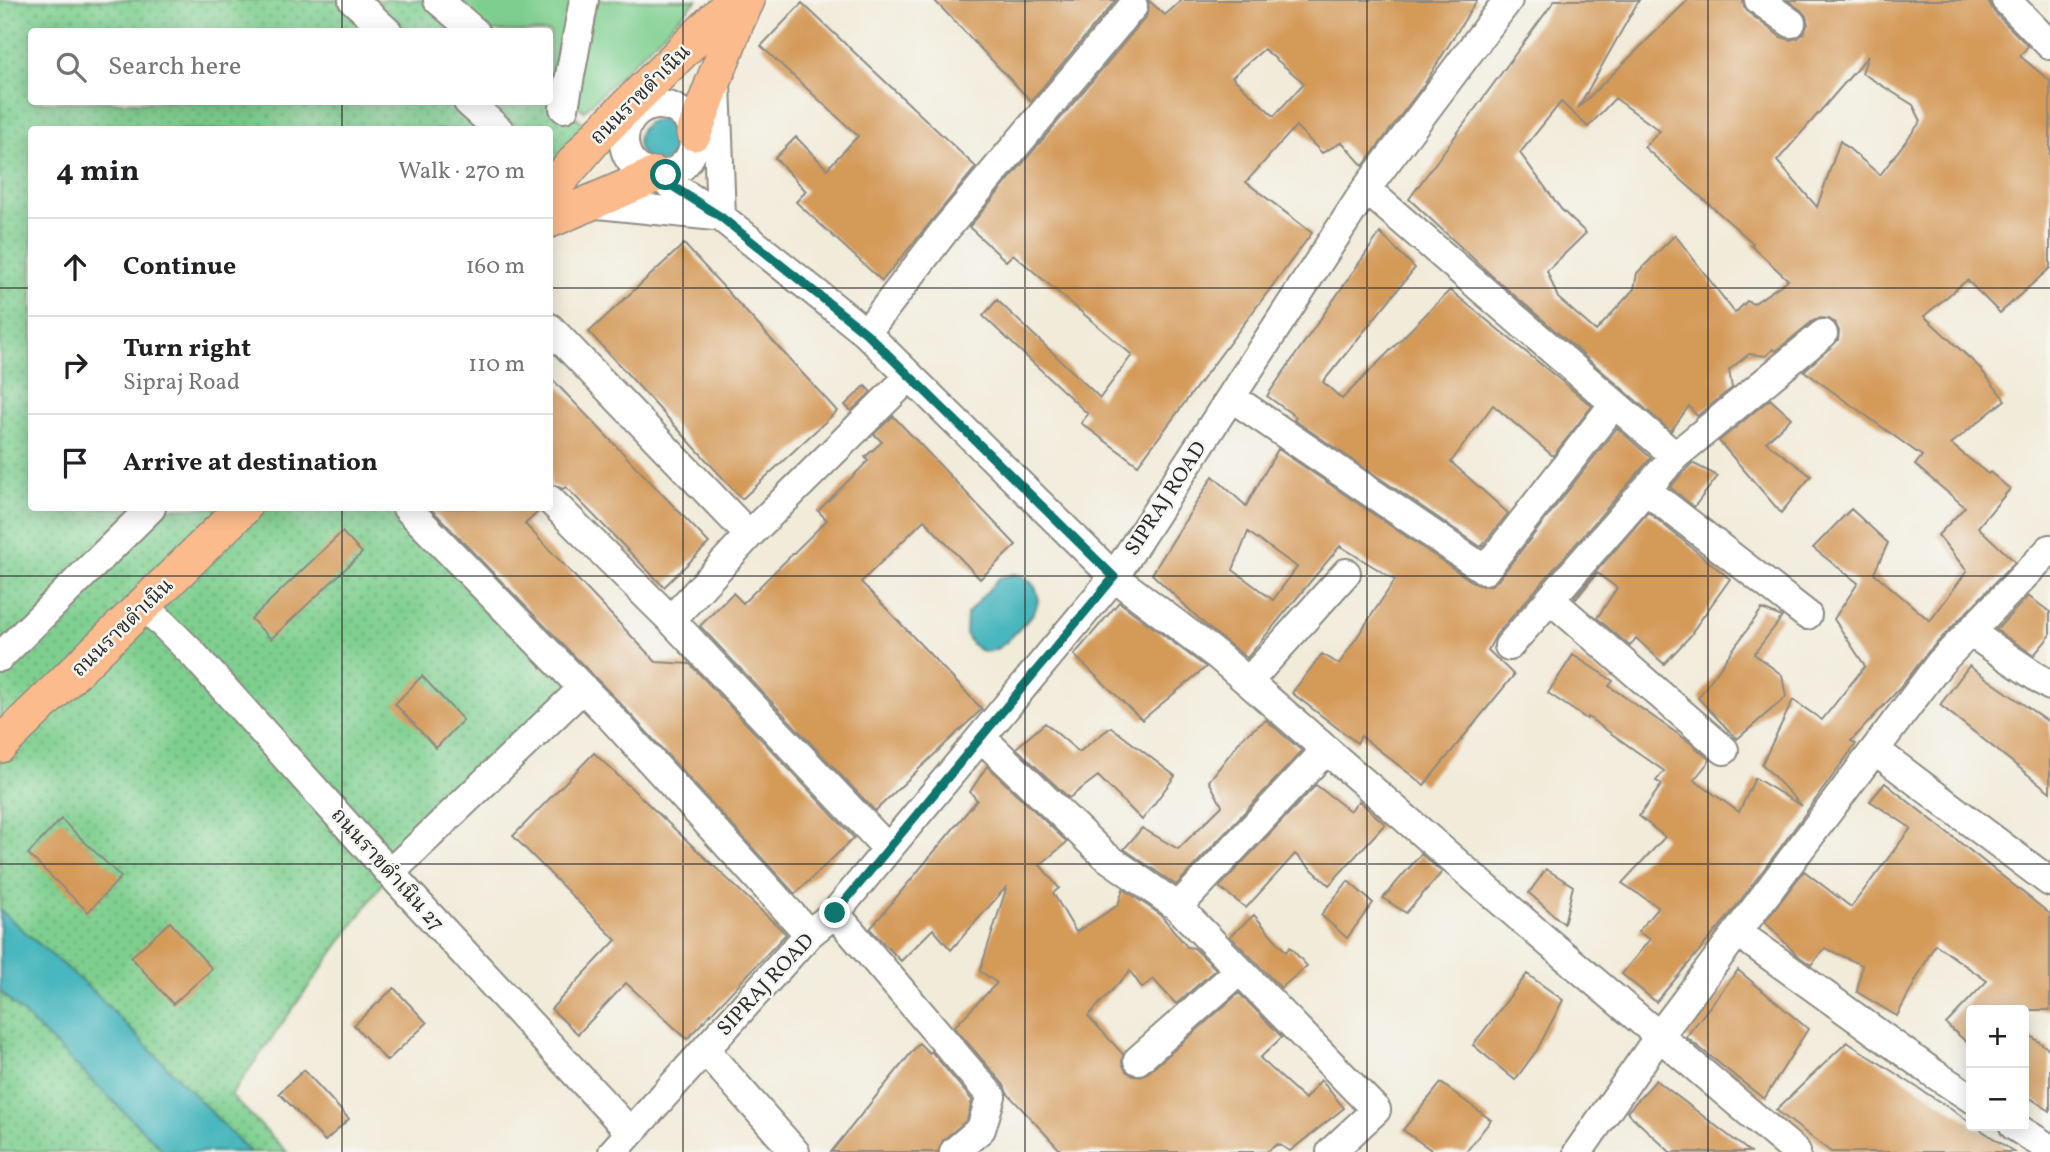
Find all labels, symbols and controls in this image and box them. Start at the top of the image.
search box [28,28,553,105]
street label: ถนนราขดำเนิน [584,38,698,152]
icon: search [52,48,90,86]
text: Search here [108,49,241,85]
text: 4 min [56,151,140,193]
text: Walk · 270 m [398,156,525,188]
route start [650,159,681,190]
icon: ahead [56,248,94,286]
text: Continue [123,249,236,285]
text: 160 m [466,251,525,283]
text: Turn right [123,331,251,367]
icon: right [56,346,94,384]
text: 110 m [468,349,525,381]
text: Sipraj Road [123,367,240,399]
street label: SIPRAJ ROAD [1118,436,1214,562]
icon: arrive [56,444,94,482]
text: Arrive at destination [123,445,378,481]
street label: ถนนราขดำเนิน [66,572,181,684]
street label: ถนนราขดำเนิน 27 [324,802,450,938]
route end [819,897,850,928]
street label: SIPRAJ ROAD [711,927,821,1043]
map controls [1966,1005,2029,1131]
button: + [1966,1005,2029,1068]
button: − [1966,1068,2029,1131]

